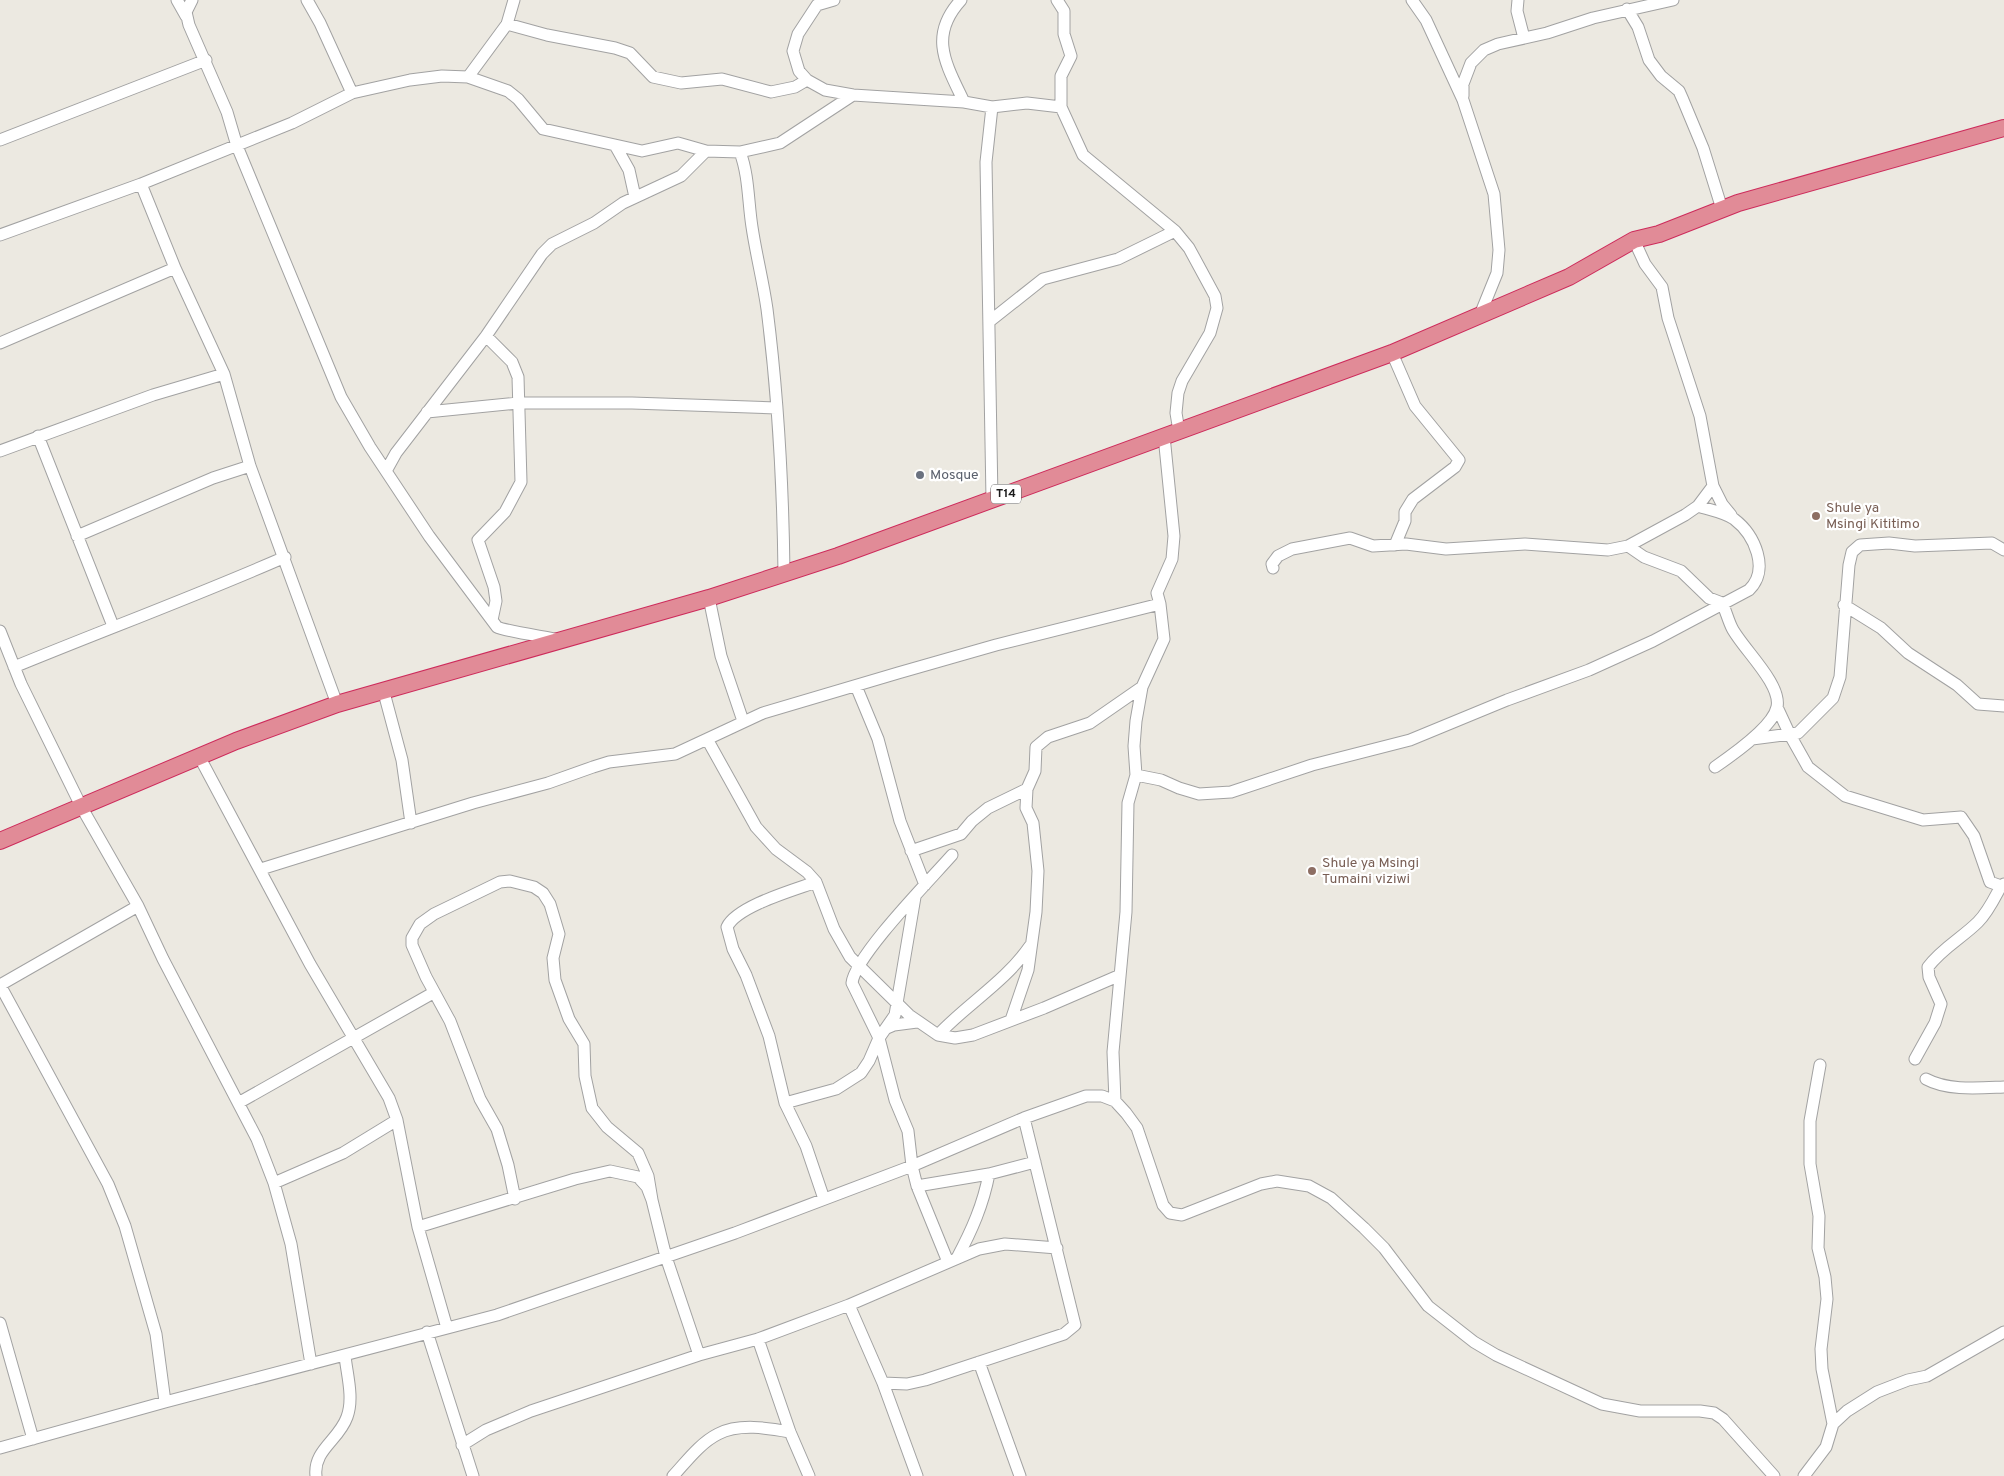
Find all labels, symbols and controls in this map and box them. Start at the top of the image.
place label: Mosque [930,467,979,484]
marker: Mosque [914,469,926,481]
road number: T14 [991,484,1021,504]
place label: Shule ya Msingi Kititimo [1826,500,1920,533]
marker: Shule ya Msingi Kititimo [1810,510,1822,522]
place label: Shule ya Msingi Tumaini viziwi [1322,855,1419,888]
marker: Shule ya Msingi Tumaini viziwi [1306,865,1318,877]

